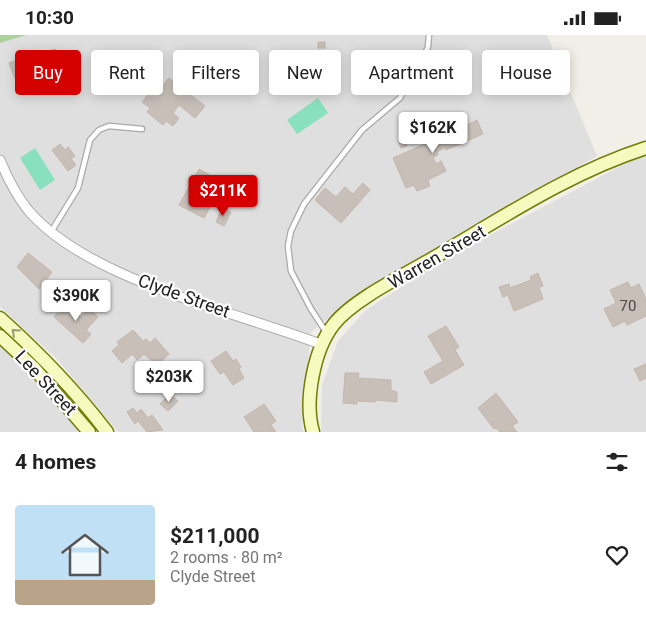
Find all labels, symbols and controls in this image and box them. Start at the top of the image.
text: 10:30 [25,6,74,29]
chip: Buy [15,50,81,95]
chip: Rent [91,50,163,95]
chip: Filters [173,50,259,95]
chip: New [269,50,341,95]
chip: Apartment [351,50,472,95]
chip: House [482,50,570,95]
pin: $162K [398,111,468,154]
text: $162K [410,118,456,137]
pin: $211K [188,175,258,217]
text: $211K [200,181,246,200]
street label: Warren Street [384,220,489,293]
street label: Clyde Street [135,269,233,322]
pin: $390K [41,279,111,322]
text: $390K [53,286,99,305]
house number: 70 [620,297,636,315]
one-way arrow [12,328,21,337]
street label: Lee Street [11,346,82,419]
pin: $203K [134,361,204,403]
text: $203K [146,367,192,386]
icon: filters [603,448,631,476]
text: 4 homes [15,450,96,474]
text: $211,000 [170,524,260,548]
icon: home [55,525,115,585]
icon: heart [603,541,631,569]
text: 2 rooms · 80 m² [170,548,283,567]
text: Clyde Street [170,567,255,586]

